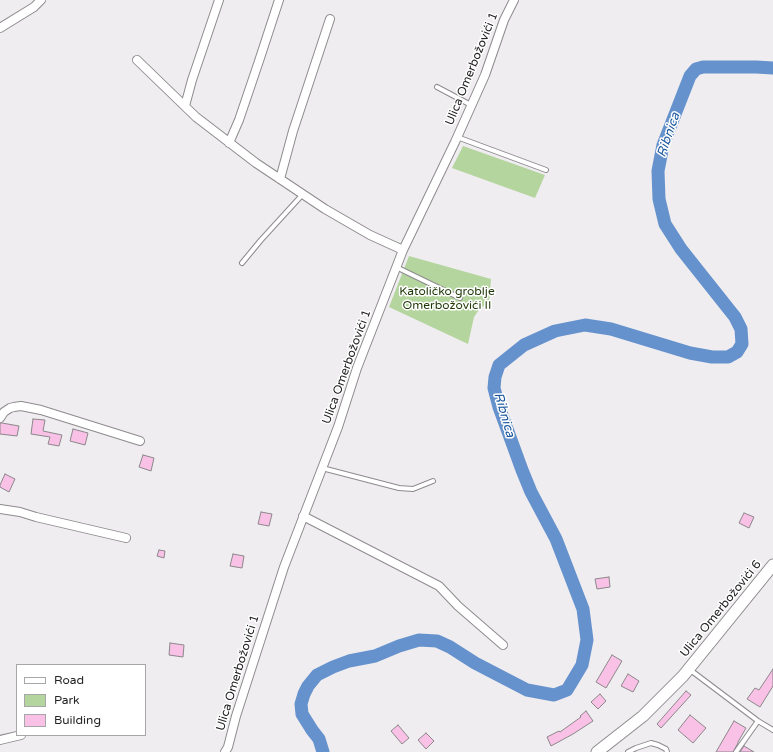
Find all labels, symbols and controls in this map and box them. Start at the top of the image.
street label: Ulica Omerbožovići 1 [443,10,501,128]
water label: Ribnica [654,111,684,159]
park label: Katoličko groblje Omerbožovići II [399,285,495,313]
street label: Ulica Omerbožovići 1 [320,308,374,426]
water label: Ribnica [490,391,518,439]
street label: Ulica Omerbožovići 6 [677,558,765,660]
street label: Ulica Omerbožovići 1 [213,613,263,733]
legend [16,664,146,736]
text: Road [54,673,84,687]
text: Park [54,693,80,707]
text: Building [54,713,101,727]

